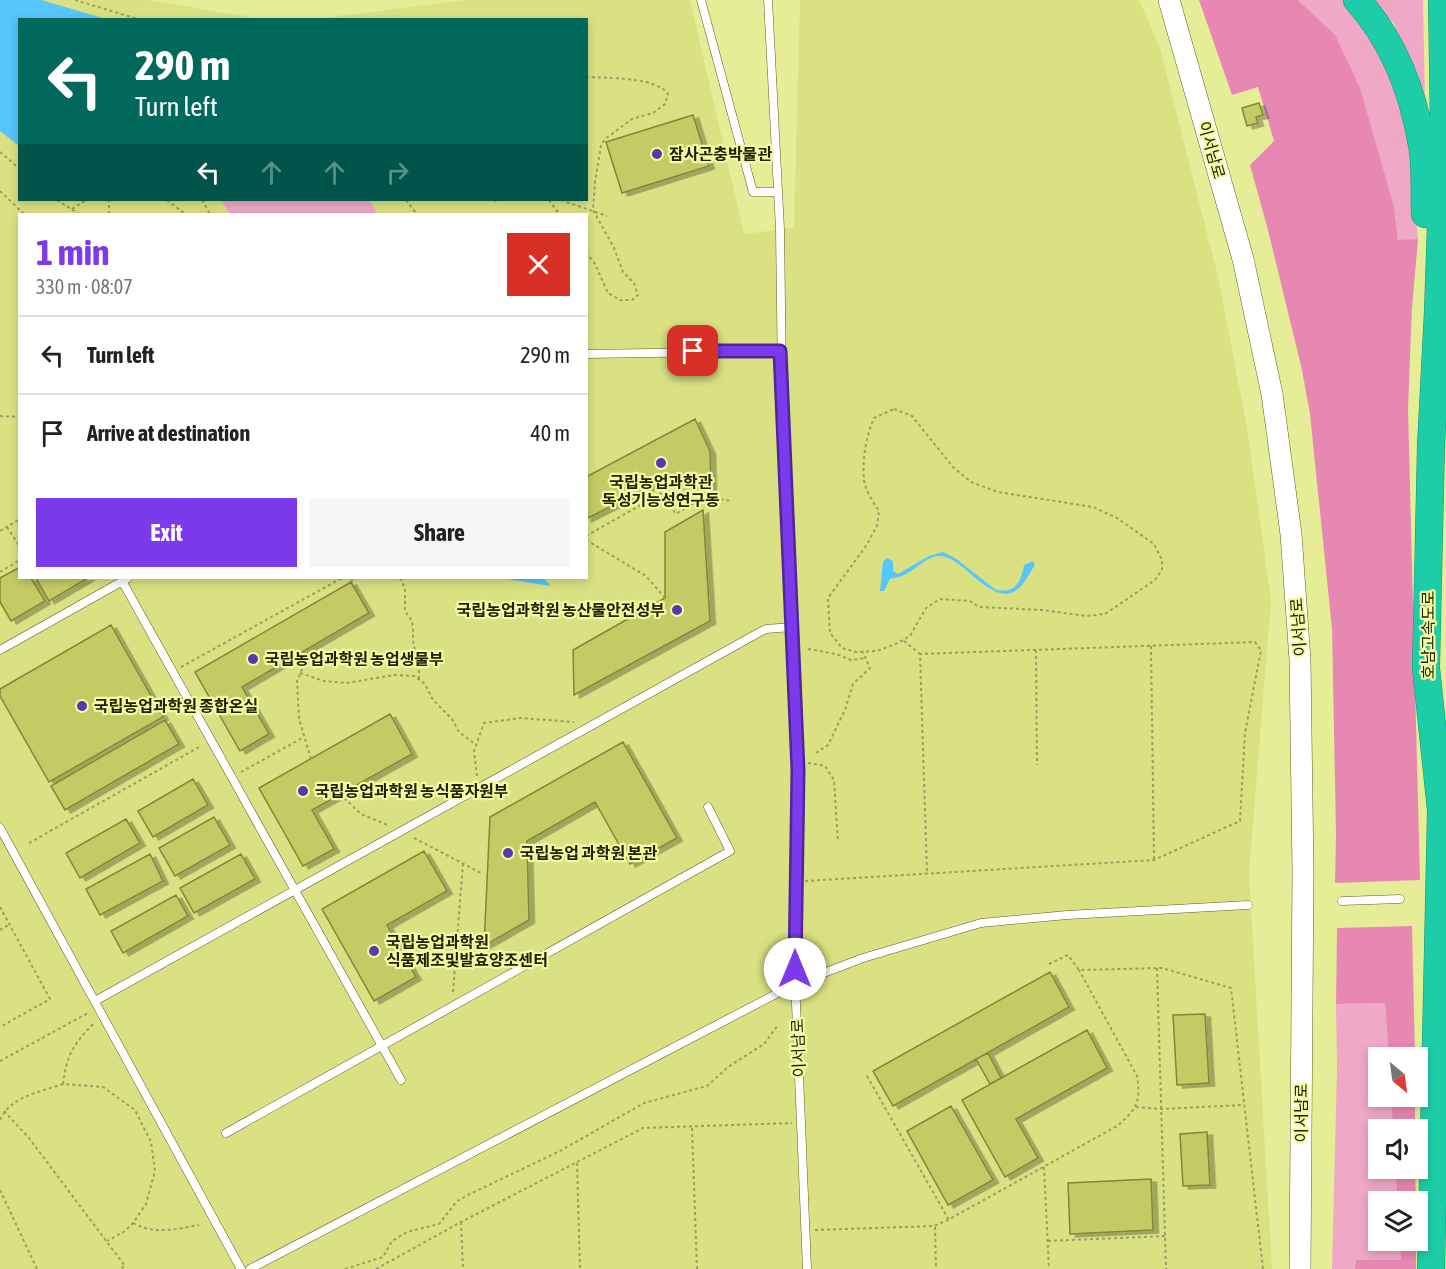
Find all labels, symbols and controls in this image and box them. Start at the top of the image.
text: 290 m [135,41,230,89]
icon: left [36,42,114,120]
text: Turn left [135,91,218,122]
street label: 이서남로 [1195,119,1229,181]
place label: 잠사곤충박물관 [669,145,772,163]
marker: 잠사곤충박물관 [650,147,664,161]
icon: left [192,156,225,189]
icon: ahead [255,156,288,189]
icon: ahead [318,156,351,189]
icon: right [381,156,414,189]
text: 1 min [36,231,110,273]
button: close [507,233,570,296]
text: 330 m · 08:07 [36,275,133,298]
pin [667,325,718,376]
icon: arrive [676,334,709,367]
icon: left [36,339,69,372]
text: Turn left [87,342,154,368]
text: 290 m [520,342,570,368]
icon: arrive [36,417,69,450]
text: Arrive at destination [87,420,250,446]
text: 40 m [530,420,570,446]
marker: 국립농업과학관 독성기능성연구동 [654,456,668,470]
place label: 국립농업과학관 독성기능성연구동 [602,473,720,509]
button: Exit [36,498,297,567]
button: Share [309,498,570,567]
street label: 호남고속도로 [1419,591,1437,679]
street label: 이서남로 [1287,597,1309,657]
place label: 국립농업과학원 농산물안전성부 [457,601,665,619]
marker: 국립농업과학원 농산물안전성부 [670,603,684,617]
place label: 국립농업과학원 농업생물부 [265,650,444,668]
marker: 국립농업과학원 농업생물부 [246,652,260,666]
place label: 국립농업과학원 종합온실 [94,697,258,715]
marker: 국립농업과학원 종합온실 [75,699,89,713]
place label: 국립농업과학원 농식품자원부 [315,782,509,800]
marker: 국립농업과학원 농식품자원부 [296,784,310,798]
place label: 국립농업 과학원 본관 [520,844,657,862]
marker: 국립농업 과학원 본관 [501,846,515,860]
place label: 국립농업과학원 식품제조및발효양조센터 [386,933,548,969]
position arrow [763,937,827,1001]
marker: 국립농업과학원 식품제조및발효양조센터 [367,944,381,958]
street label: 이서남로 [788,1018,808,1078]
north arrow [1368,1047,1428,1107]
map controls [1368,1047,1428,1251]
street label: 이서남로 [1292,1083,1310,1142]
button: sound [1368,1119,1428,1179]
button: layers [1368,1191,1428,1251]

